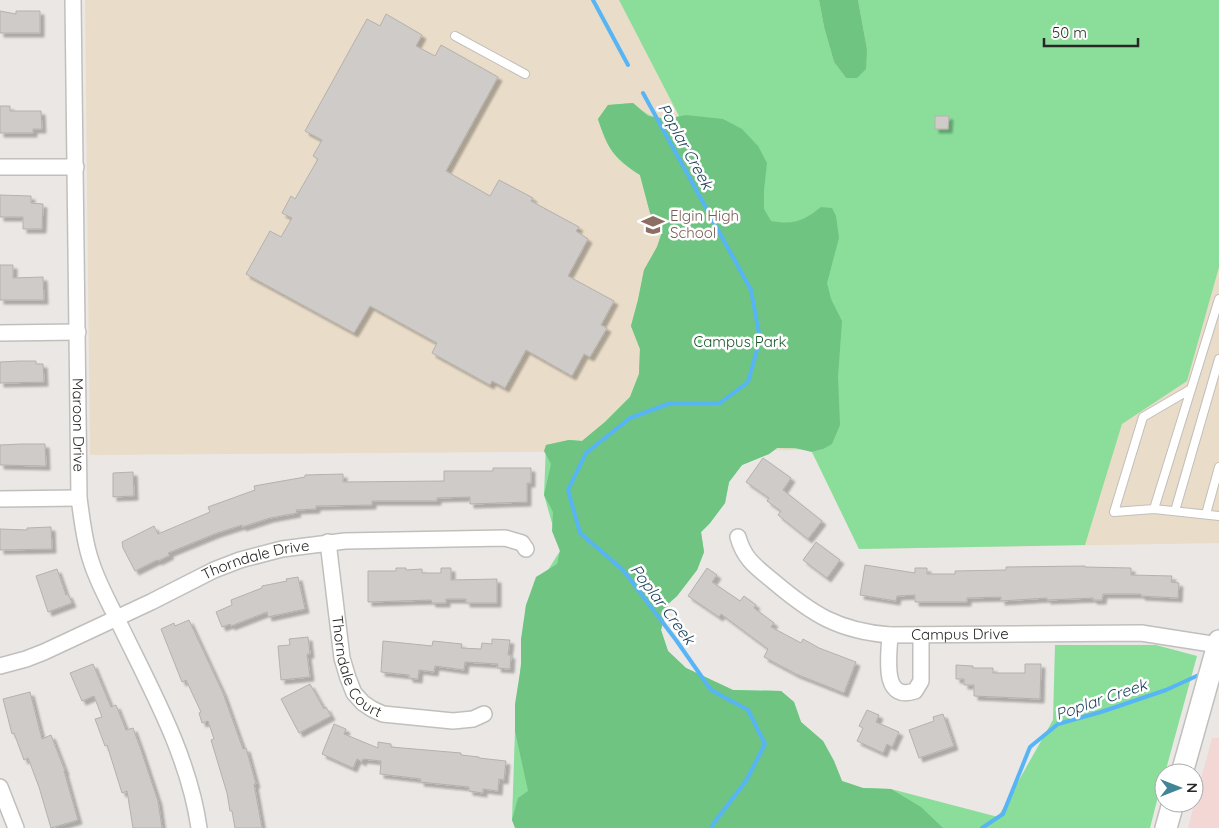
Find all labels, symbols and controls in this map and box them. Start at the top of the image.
scale bar [1044,15,1138,47]
text: 50 m [1052,23,1087,42]
water label: Poplar Creek [654,99,719,194]
place label: Elgin High School [670,206,739,242]
school or university icon: Elgin High School [640,212,666,238]
park label: Campus Park [693,332,787,351]
street label: Maroon Drive [69,378,89,472]
street label: Thorndale Drive [198,536,310,584]
water label: Poplar Creek [626,560,701,649]
street label: Thorndale Court [328,615,385,721]
street label: Campus Drive [911,624,1009,644]
water label: Poplar Creek [1053,674,1151,724]
north arrow [1154,763,1204,813]
text: N [1183,783,1201,793]

